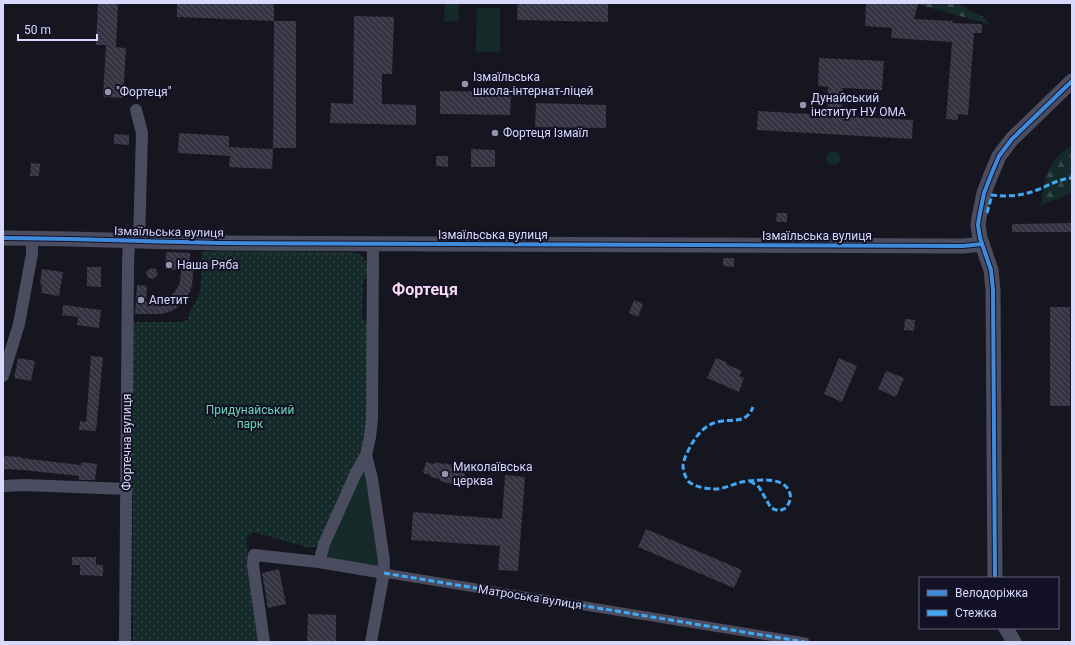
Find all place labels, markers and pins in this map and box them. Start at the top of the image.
place label: Ізмаїльська школа-інтернат-ліцей [473,70,594,98]
marker: Ізмаїльська школа-інтернат-ліцей [460,79,470,89]
place label: "Фортеця" [116,85,172,99]
marker: "Фортеця" [103,87,113,97]
place label: Дунайський інститут НУ ОМА [811,91,906,119]
marker: Дунайський інститут НУ ОМА [798,100,808,110]
place label: Фортеця Ізмаїл [503,126,589,140]
marker: Фортеця Ізмаїл [490,128,500,138]
place label: Наша Ряба [177,258,239,272]
marker: Наша Ряба [164,260,174,270]
place label: Апетит [149,293,189,307]
marker: Апетит [136,295,146,305]
place label: Миколаївська церква [453,460,533,488]
marker: Миколаївська церква [440,469,450,479]

